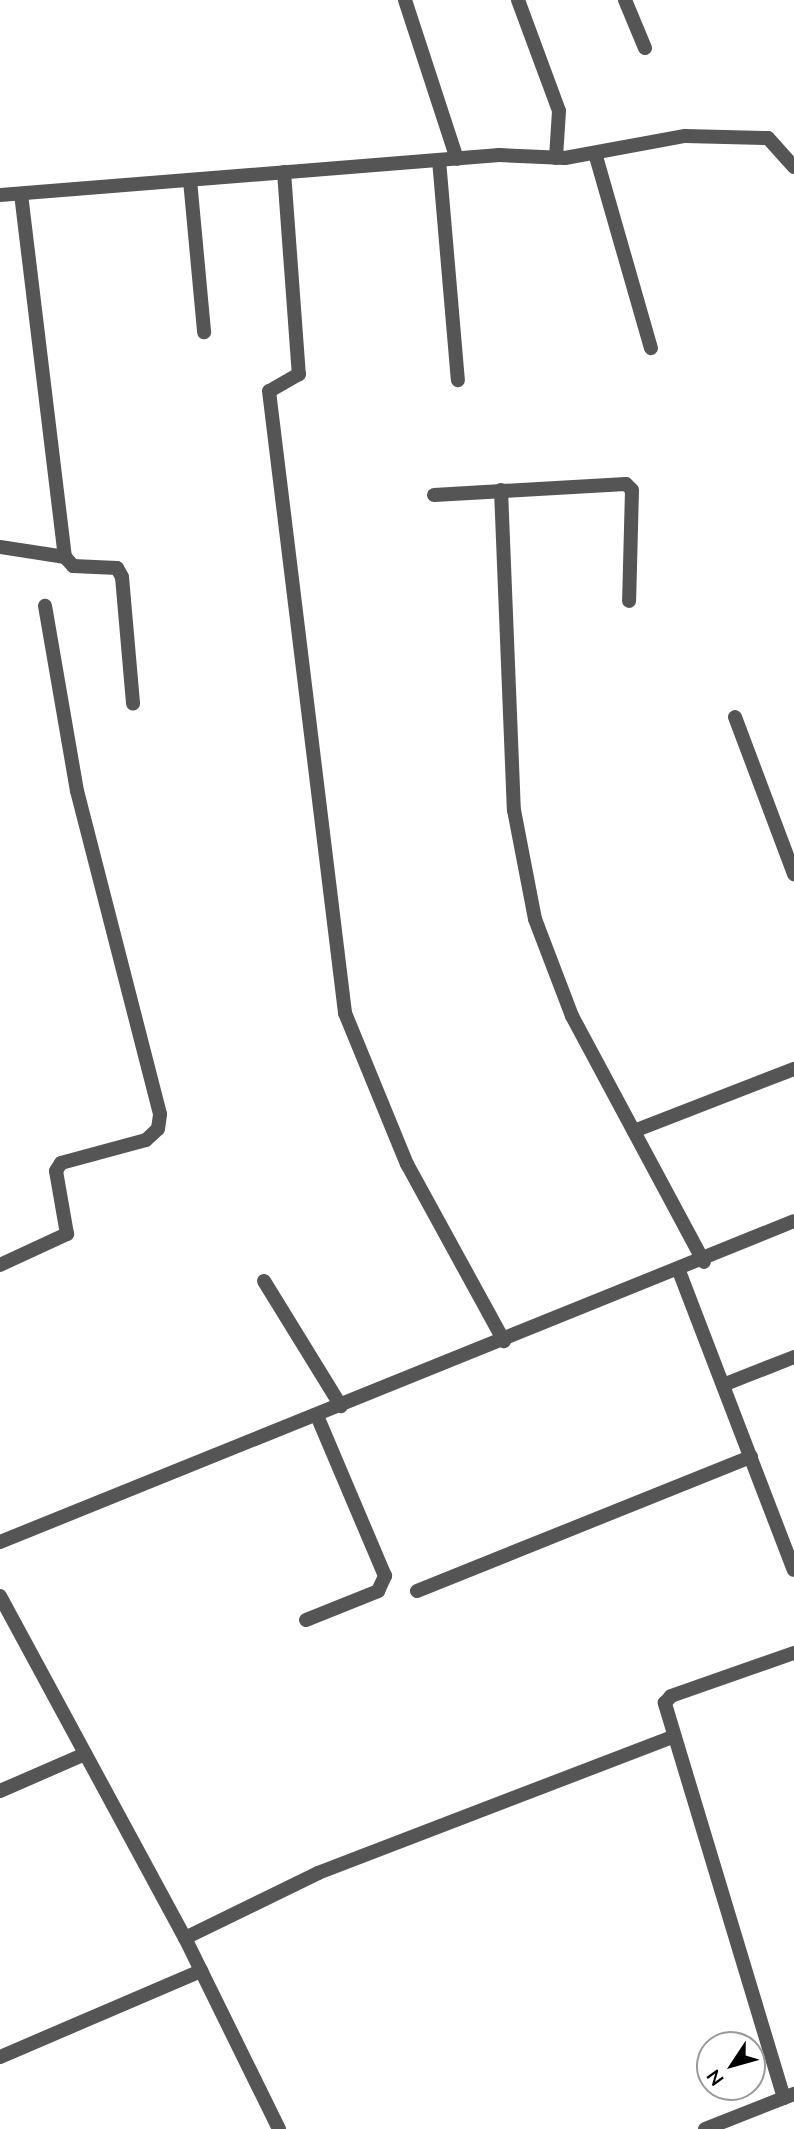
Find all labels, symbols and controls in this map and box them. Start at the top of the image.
north arrow [696,2031,766,2101]
text: N [701,2064,730,2091]

